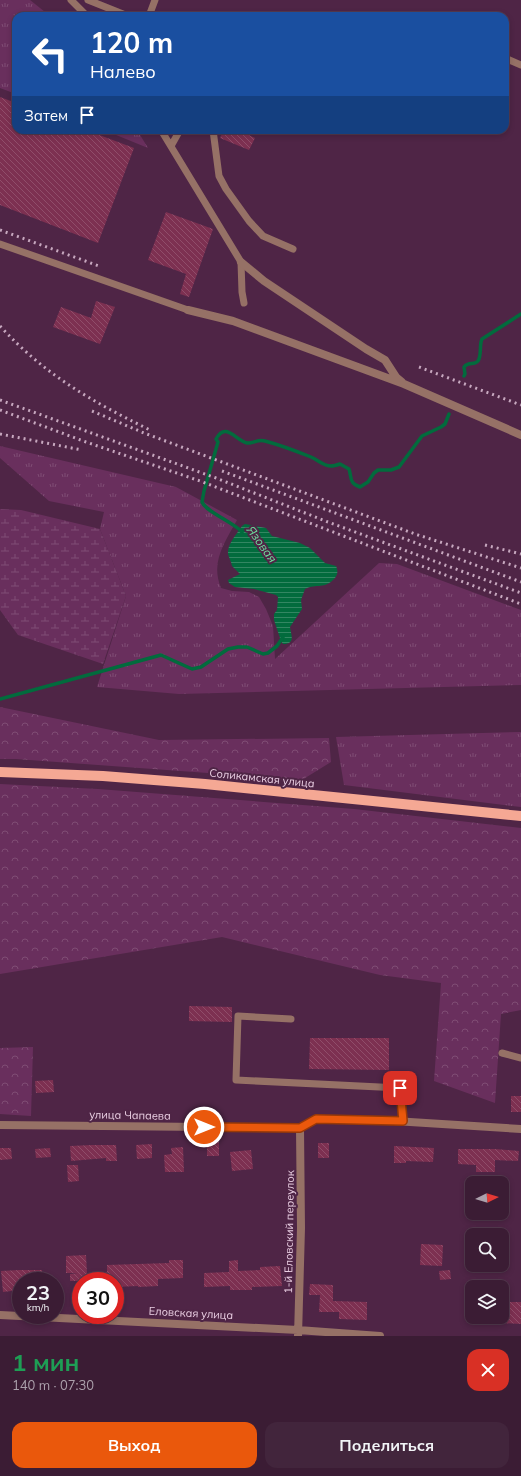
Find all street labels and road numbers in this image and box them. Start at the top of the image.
street label: Соликамская улица [209,766,315,790]
street label: улица Чапаева [89,1107,171,1123]
street label: 1-й Еловский переулок [281,1170,297,1294]
street label: Еловская улица [148,1304,234,1322]

